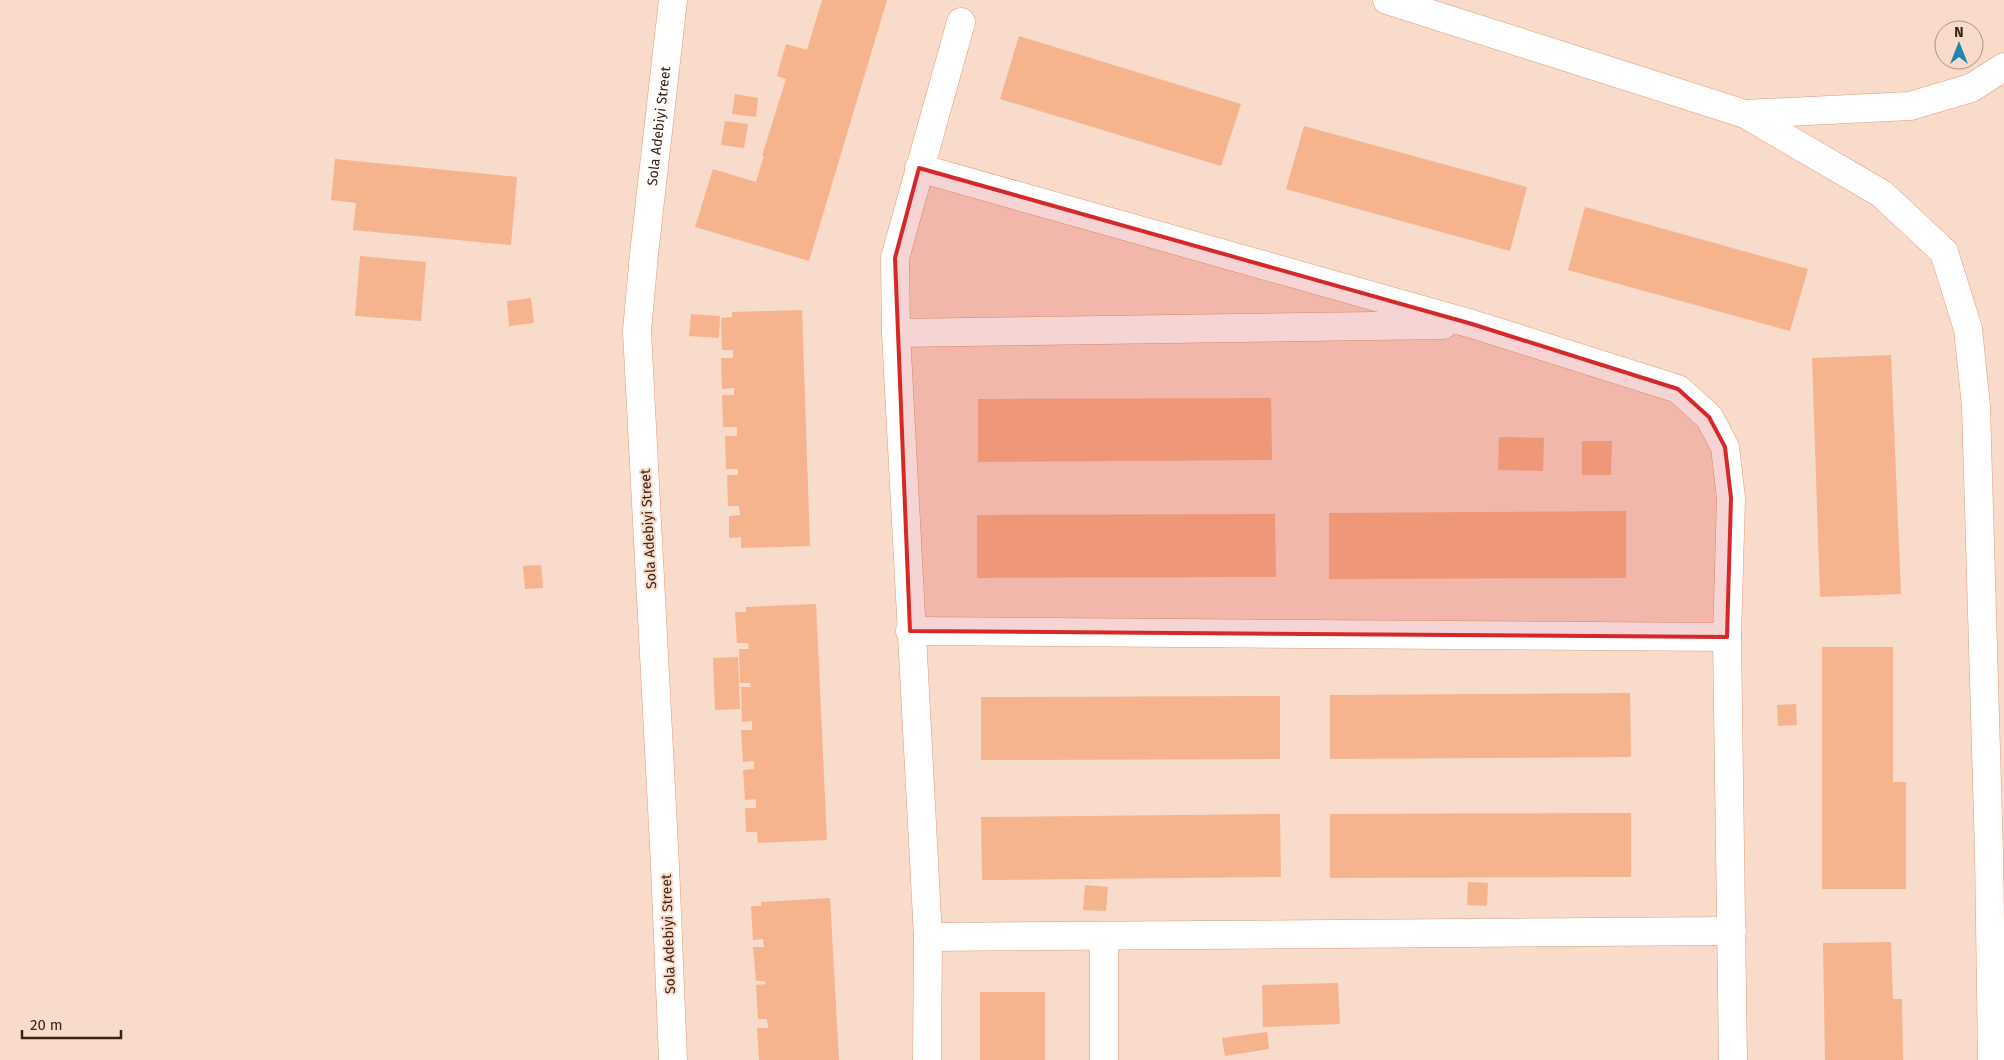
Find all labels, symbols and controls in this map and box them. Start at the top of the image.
north arrow [1934,20,1984,70]
text: N [1954,24,1964,41]
street label: Sola Adebiyi Street [644,65,674,187]
street label: Sola Adebiyi Street [637,468,660,589]
street label: Sola Adebiyi Street [658,873,679,994]
scale bar [22,1008,121,1040]
text: 20 m [30,1016,63,1034]

